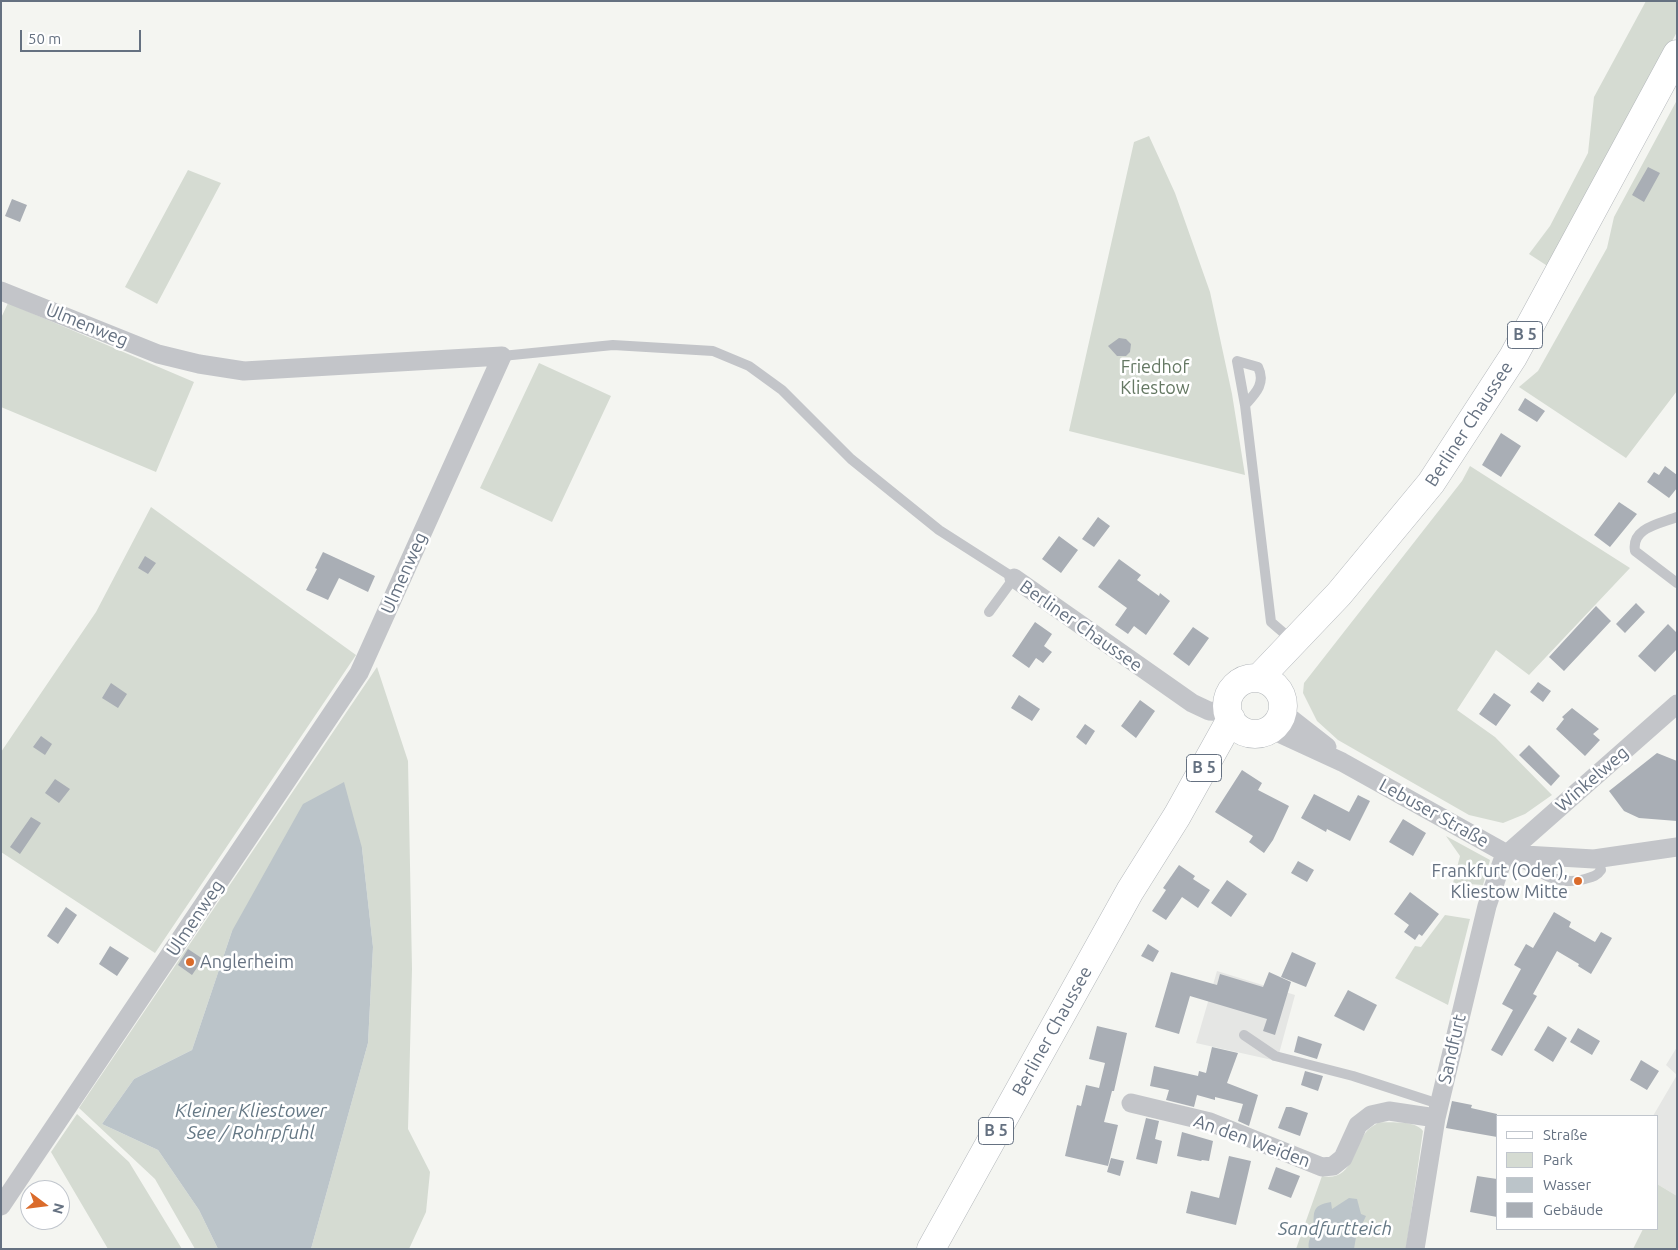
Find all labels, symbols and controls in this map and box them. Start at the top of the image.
scale bar [22,20,144,52]
text: 50 m [28,30,61,47]
street label: Ulmenweg [43,299,131,351]
road number: B 5 [1508,322,1542,348]
park label: Friedhof Kliestow [1120,356,1190,398]
street label: Berliner Chaussee [1421,357,1517,491]
street label: Ulmenweg [376,529,432,617]
street label: Berliner Chaussee [1016,576,1146,676]
street label: Winkelweg [1551,742,1633,816]
road number: B 5 [1186,754,1222,781]
street label: Lebuser Straße [1375,774,1493,852]
place label: Frankfurt (Oder), Kliestow Mitte [1432,860,1568,902]
marker: Frankfurt (Oder), Kliestow Mitte [1572,875,1584,887]
street label: Ulmenweg [162,876,228,960]
place label: Anglerheim [200,951,294,973]
marker: Anglerheim [184,956,196,968]
street label: Berliner Chaussee [1007,962,1097,1100]
street label: Sandfurt [1434,1012,1470,1086]
water label: Kleiner Kliestower See / Rohrpfuhl [175,1100,327,1144]
street label: An den Weiden [1191,1110,1313,1172]
legend [1496,1115,1658,1230]
road number: B 5 [978,1118,1014,1144]
text: Straße [1543,1126,1587,1143]
text: Park [1543,1151,1573,1168]
text: Wasser [1543,1176,1591,1193]
north arrow [20,1180,70,1230]
text: N [49,1201,68,1216]
text: Gebäude [1543,1201,1603,1218]
water label: Sandfurtteich [1278,1218,1392,1240]

